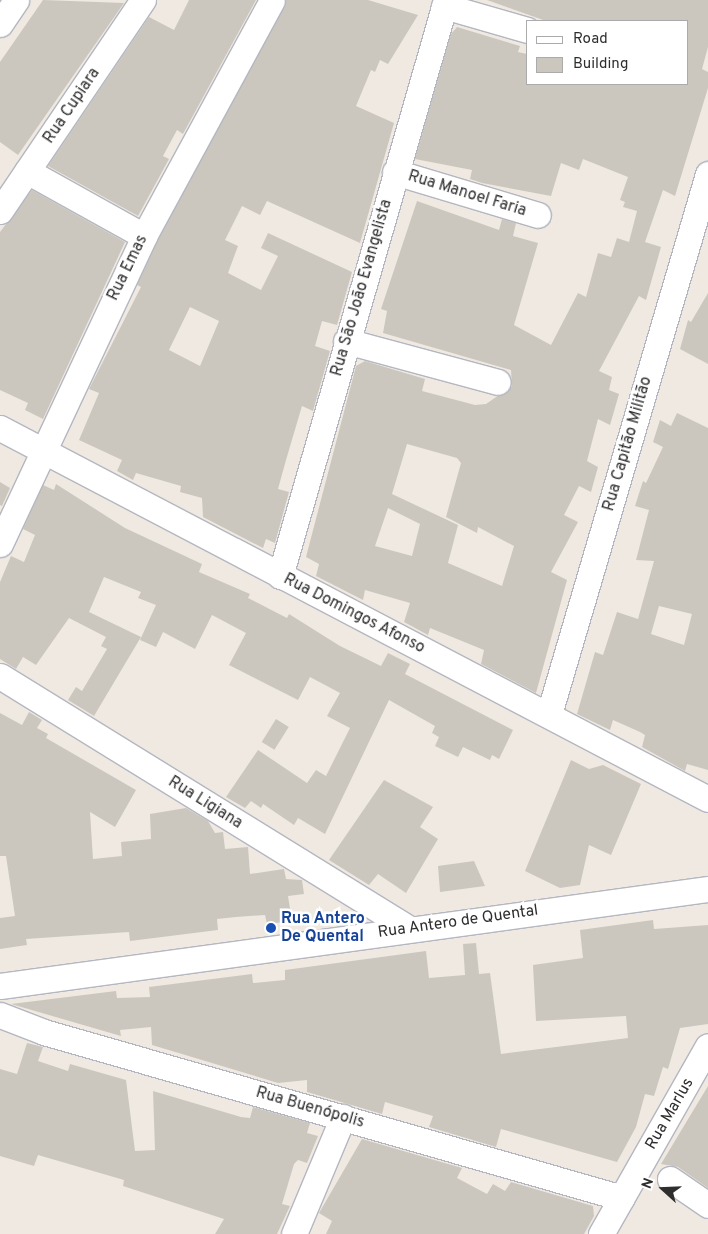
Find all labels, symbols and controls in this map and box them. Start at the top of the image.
legend [526,20,688,85]
text: Road [573,30,608,49]
text: Building [573,55,628,74]
street label: Rua Cupiara [40,64,104,148]
street label: Rua Manoel Faria [406,167,528,221]
street label: Rua São João Evangelista [328,197,396,379]
street label: Rua Emas [104,232,152,304]
street label: Rua Capitão Militão [600,374,656,514]
street label: Rua Domingos Afonso [280,570,428,658]
street label: Rua Ligiana [164,773,246,833]
street label: Rua Antero de Quental [376,901,540,943]
place label: Rua Antero De Quental [281,909,365,947]
marker: Rua Antero De Quental [265,922,277,934]
street label: Rua Marlus [642,1075,698,1153]
street label: Rua Buenópolis [254,1083,366,1133]
north arrow [638,1164,688,1214]
text: N [639,1176,658,1191]

